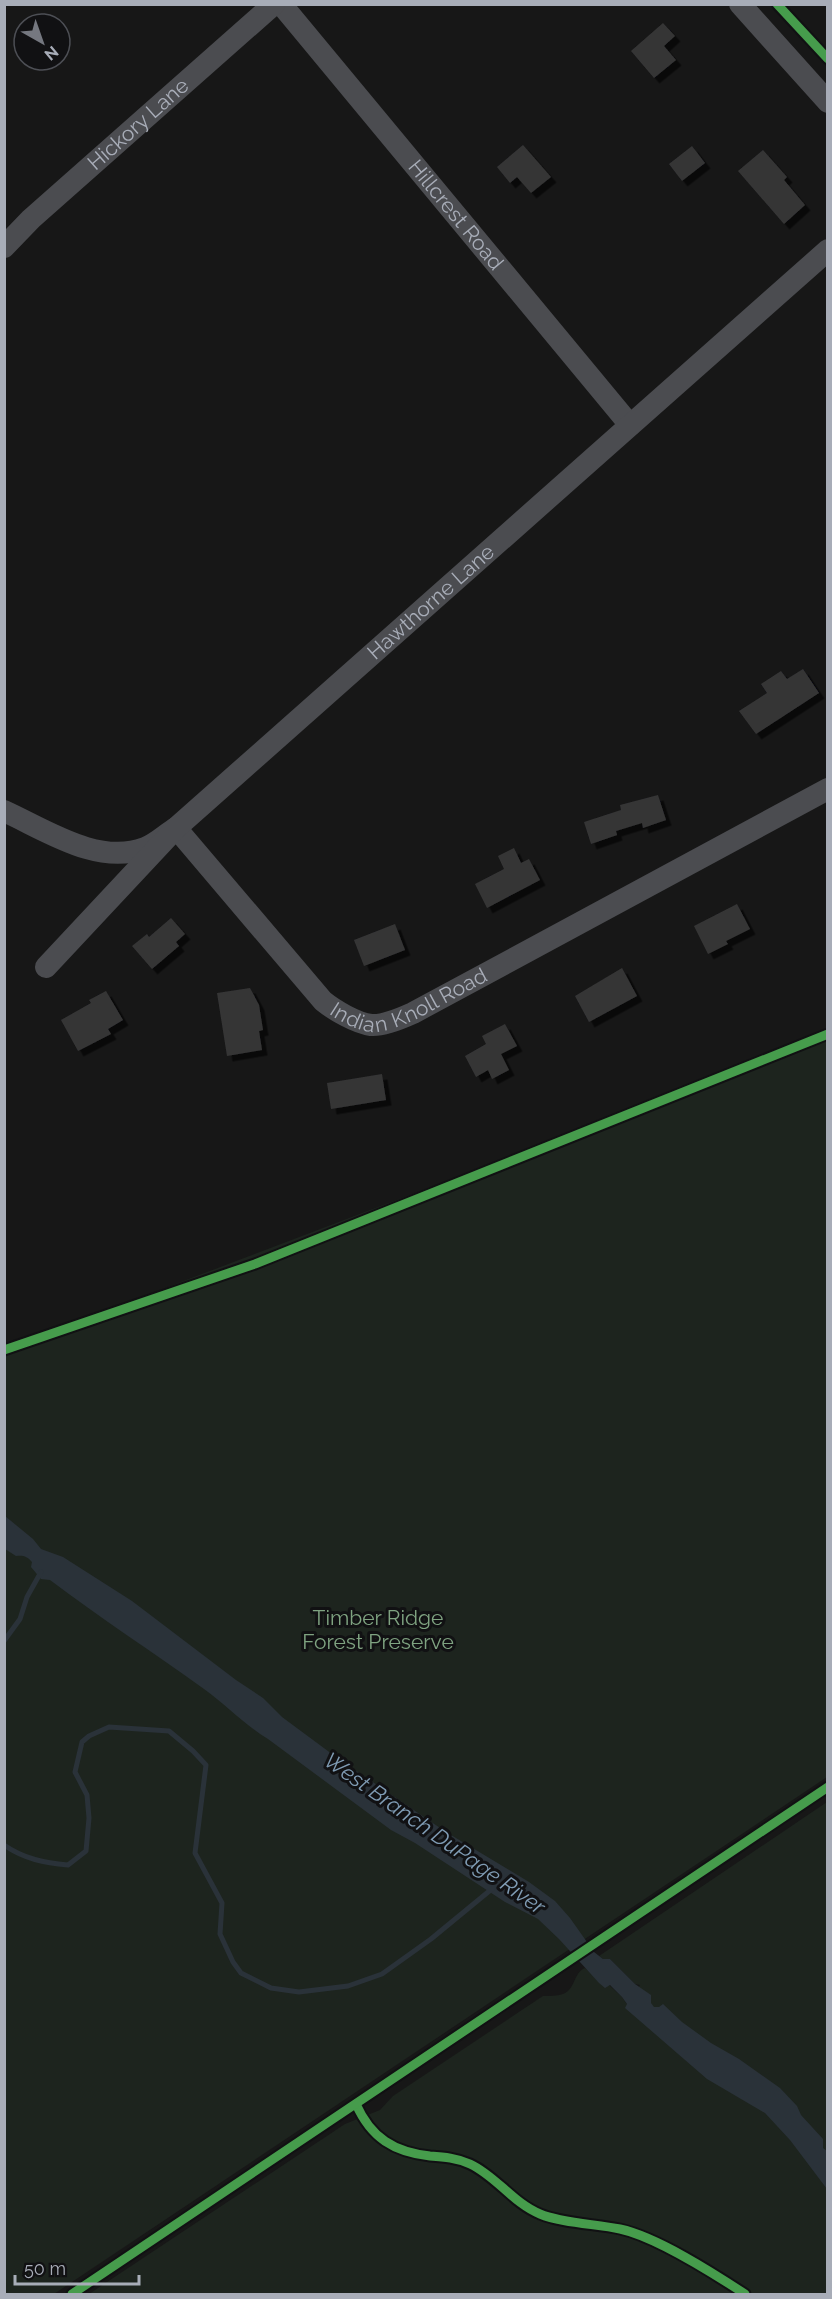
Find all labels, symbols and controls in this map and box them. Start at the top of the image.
north arrow [12,12,72,72]
text: N [41,42,62,64]
street label: Hickory Lane [82,73,194,175]
street label: Hillcrest Road [403,155,509,275]
street label: Hawthorne Lane [362,539,499,664]
street label: Indian Knoll Road [326,962,491,1038]
park label: Timber Ridge Forest Preserve [302,1605,454,1654]
water label: West Branch DuPage River [319,1747,552,1920]
scale bar [15,2248,140,2286]
text: 50 m [24,2258,66,2279]

